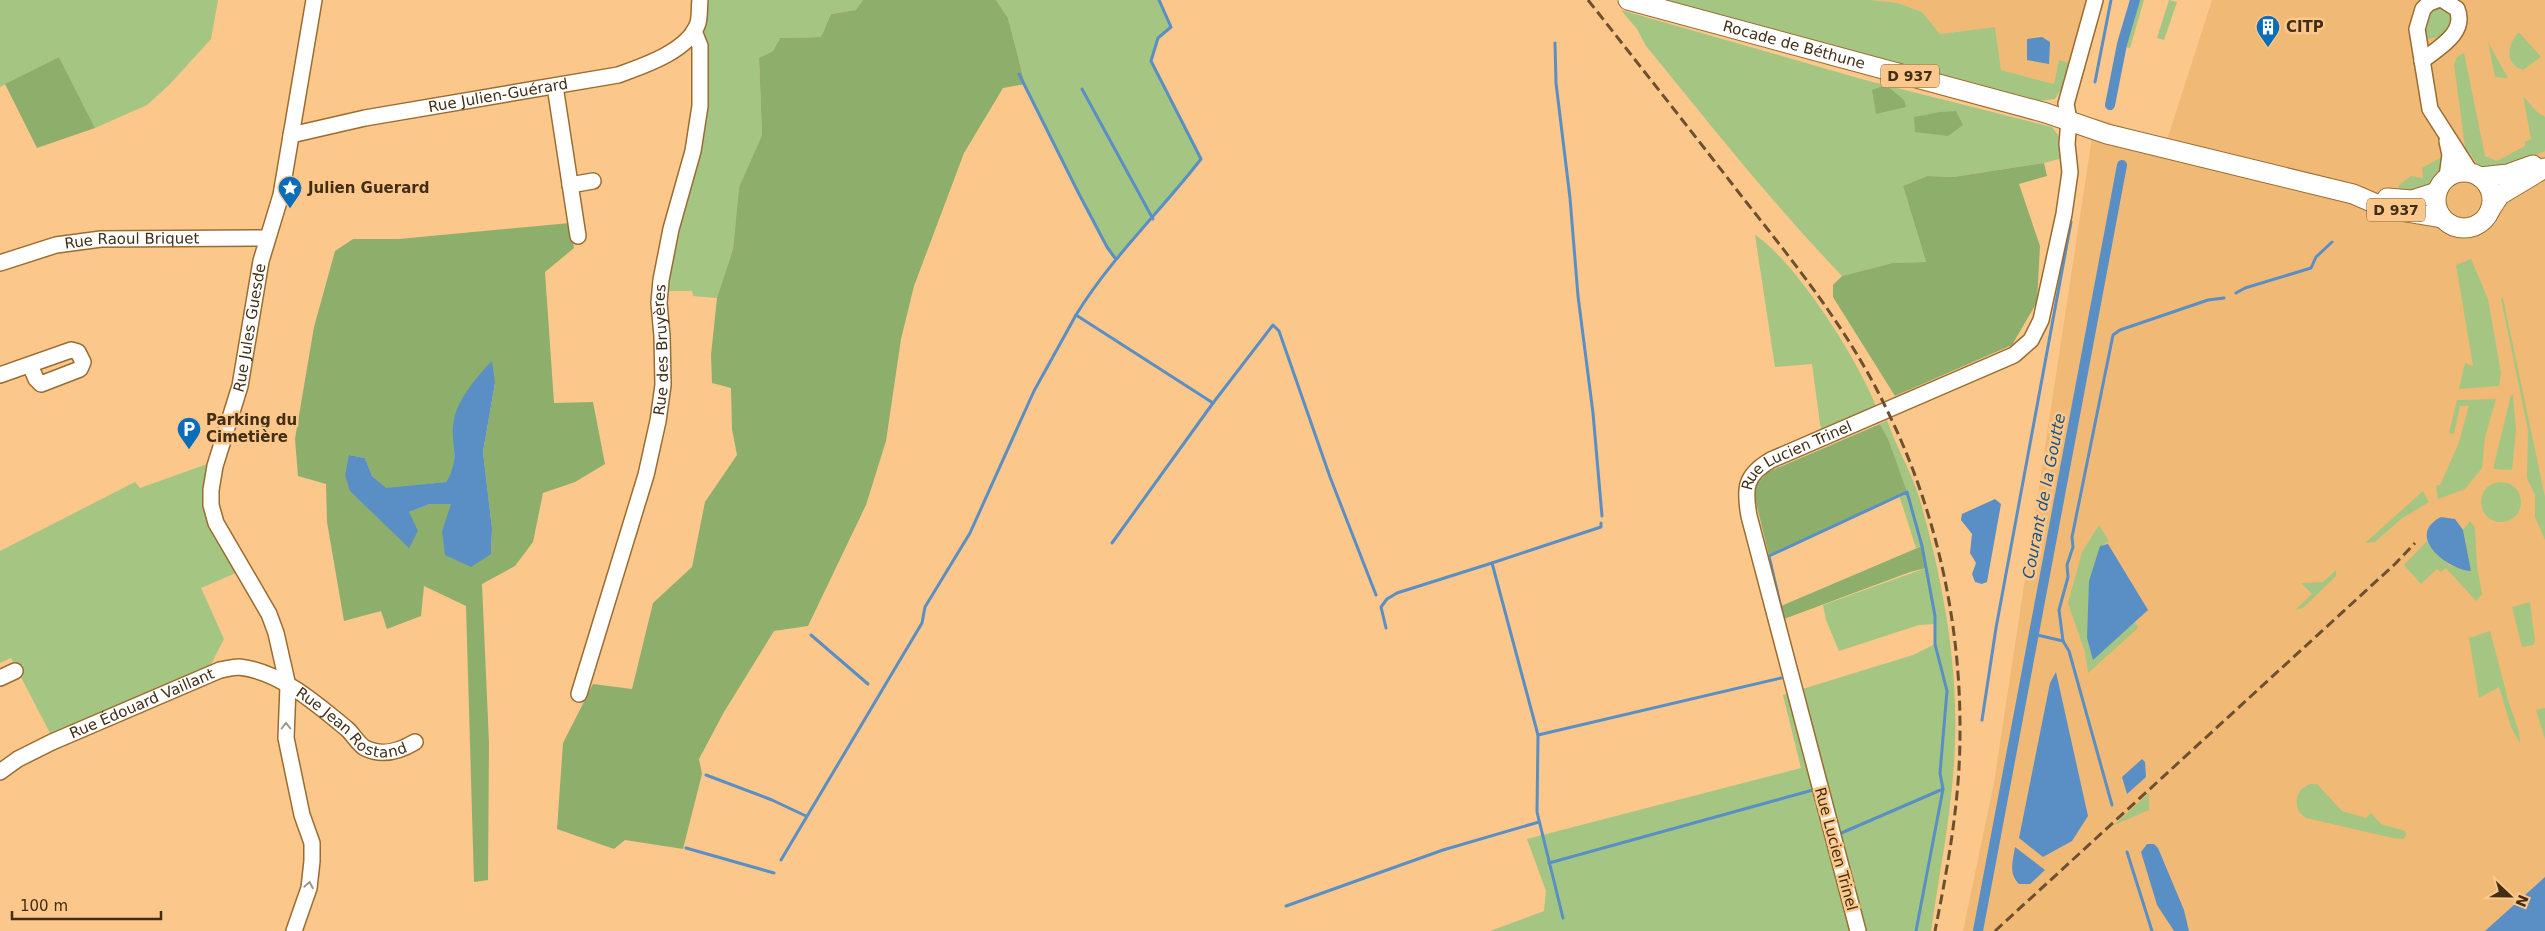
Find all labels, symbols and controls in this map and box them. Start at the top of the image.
building icon: CITP [2255,14,2281,48]
street label: Rocade de Béthune [1721,17,1867,73]
place label: CITP [2286,18,2324,36]
road number: D 937 [1881,64,1939,88]
street label: Rue Julien-Guérard [427,75,569,116]
place icon: Julien Guerard [277,175,303,209]
place label: Julien Guerard [307,179,429,197]
road number: D 937 [2367,198,2425,222]
street label: Rue Raoul Briquet [63,229,199,253]
street label: Rue Jules Guesde [230,262,269,394]
street label: Rue des Bruyères [650,283,672,416]
place label: Parking du Cimetière [206,411,297,446]
water label: Courant de la Goutte [2019,412,2069,580]
parking icon: Parking du Cimetière [176,416,202,450]
street label: Rue Lucien Trinel [1738,417,1855,492]
street label: Rue Édouard Vaillant [67,664,217,742]
street label: Rue Jean Rostand [293,683,410,761]
one-way arrow [281,722,291,730]
street label: Rue Lucien Trinel [1811,785,1861,913]
north arrow [2485,871,2535,921]
one-way arrow [304,881,314,889]
scale bar [12,888,161,920]
text: N [2512,892,2532,909]
text: 100 m [20,897,68,915]

